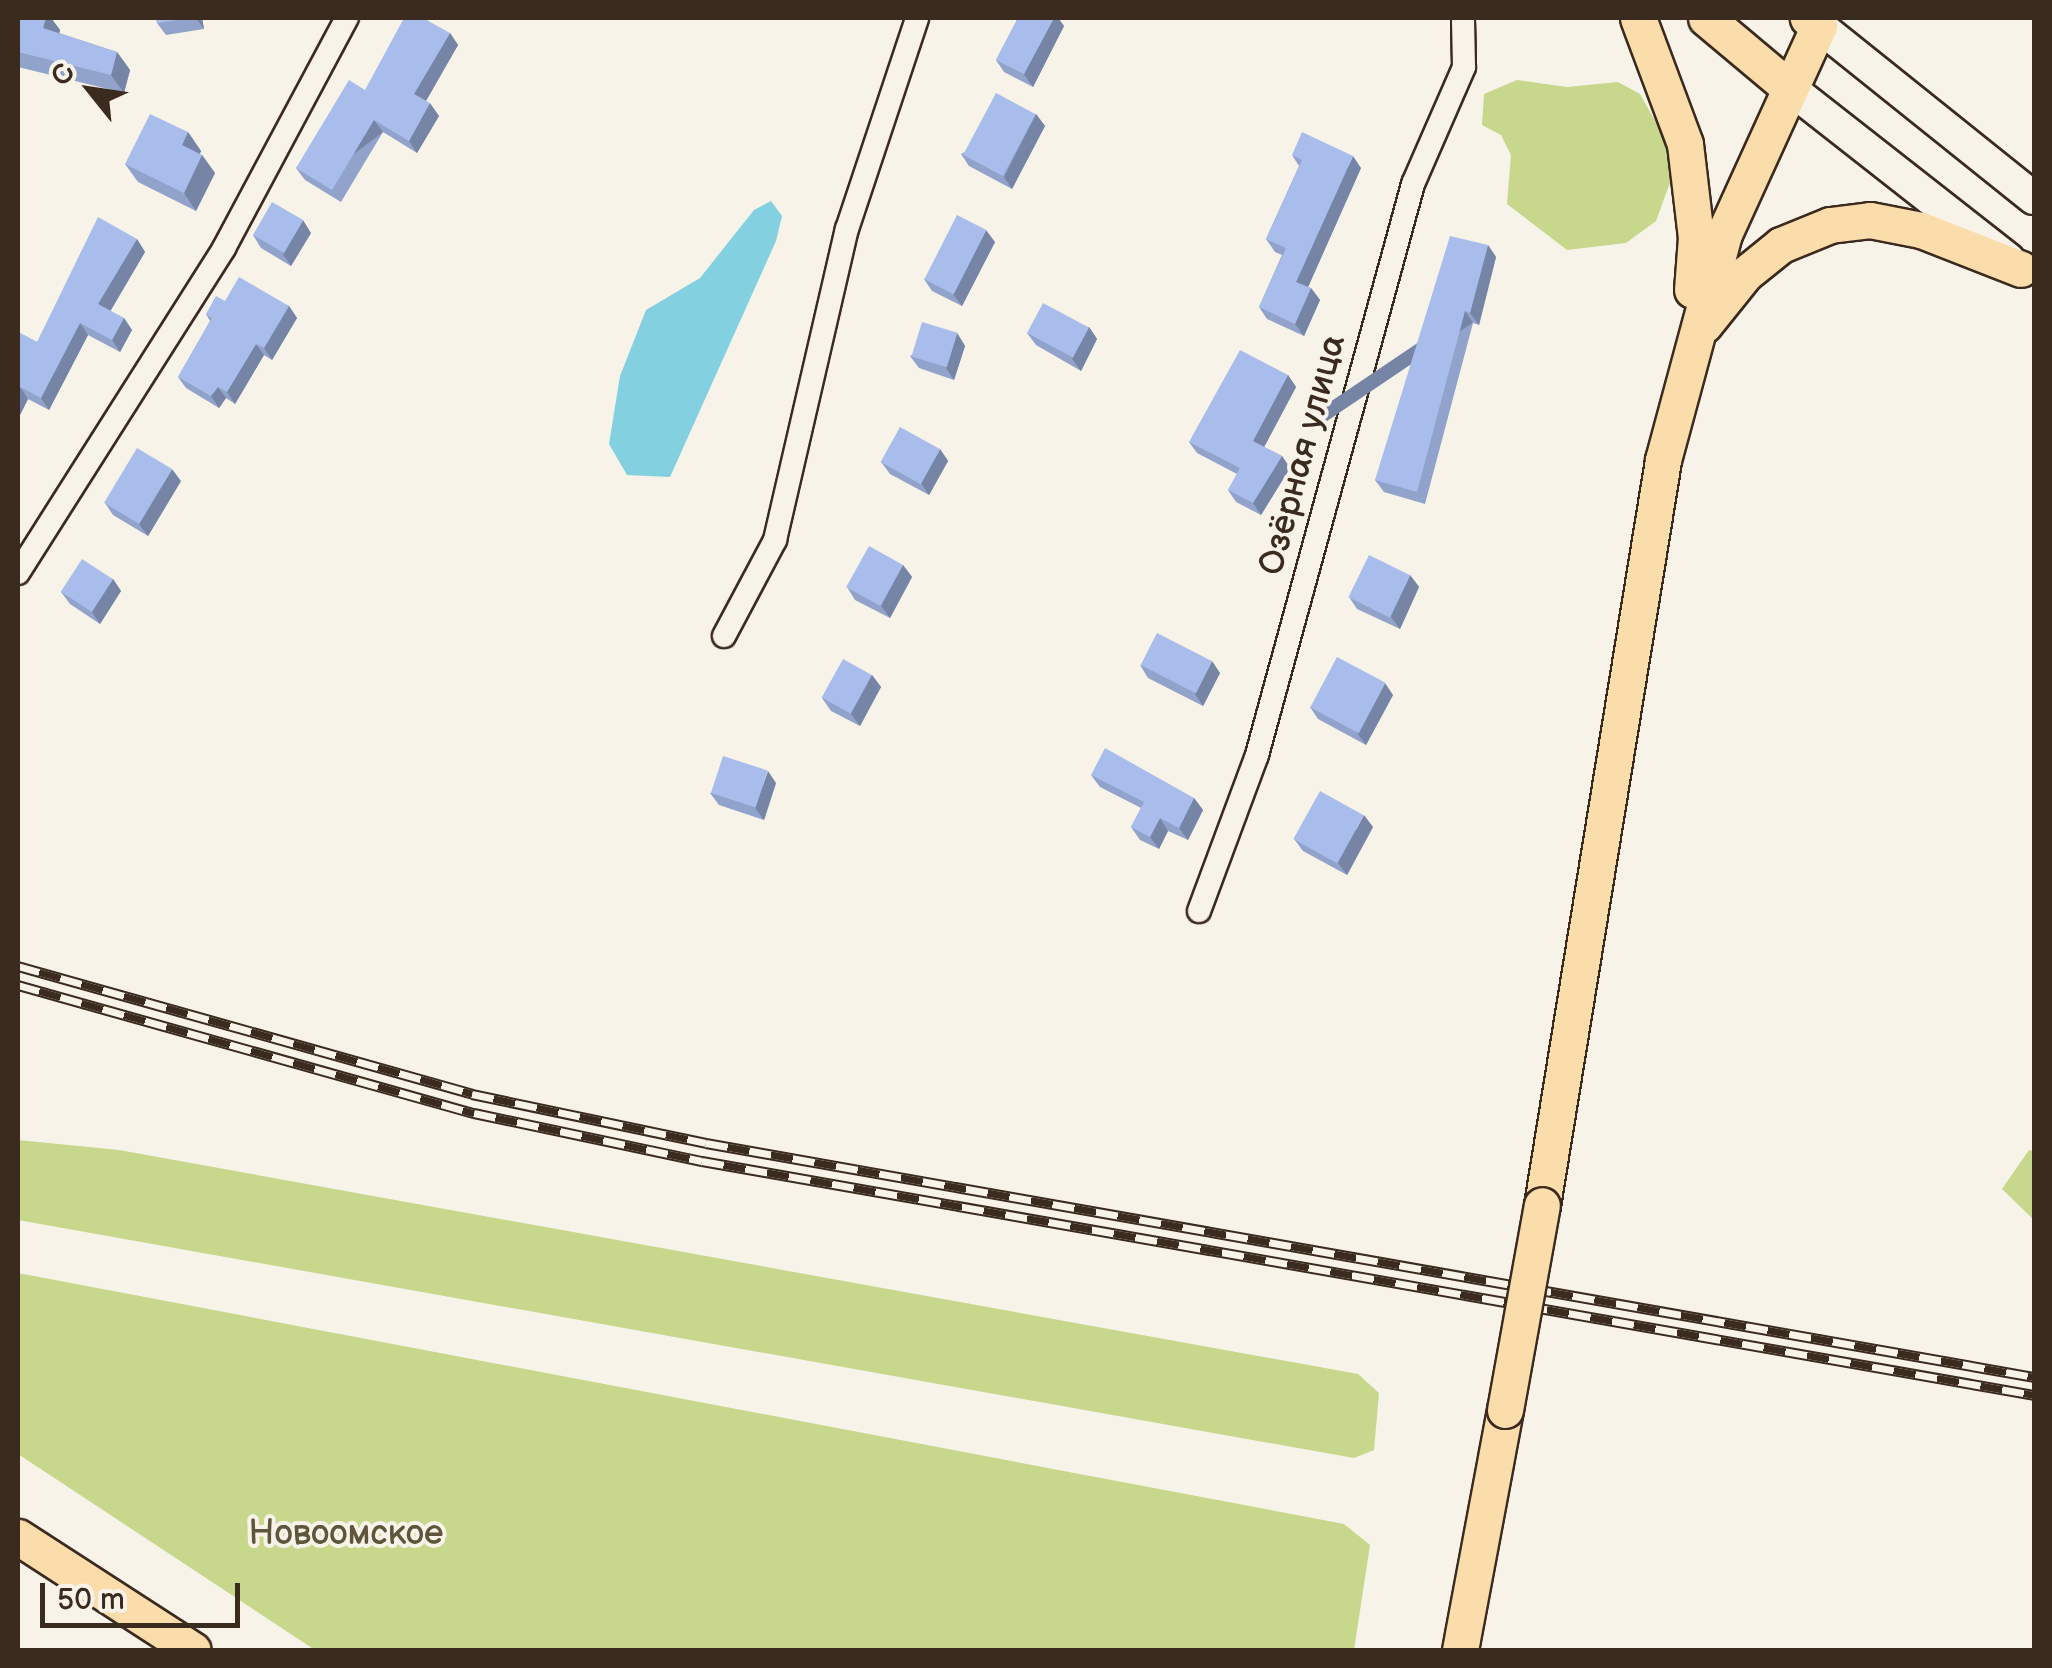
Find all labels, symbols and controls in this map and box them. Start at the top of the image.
north arrow [40,40,140,140]
text: С [44,58,83,91]
street label: Озёрная улица [1251,330,1355,580]
park label: Новоомское [248,1513,444,1555]
scale bar [45,1563,245,1625]
text: 50 m [57,1582,125,1618]

